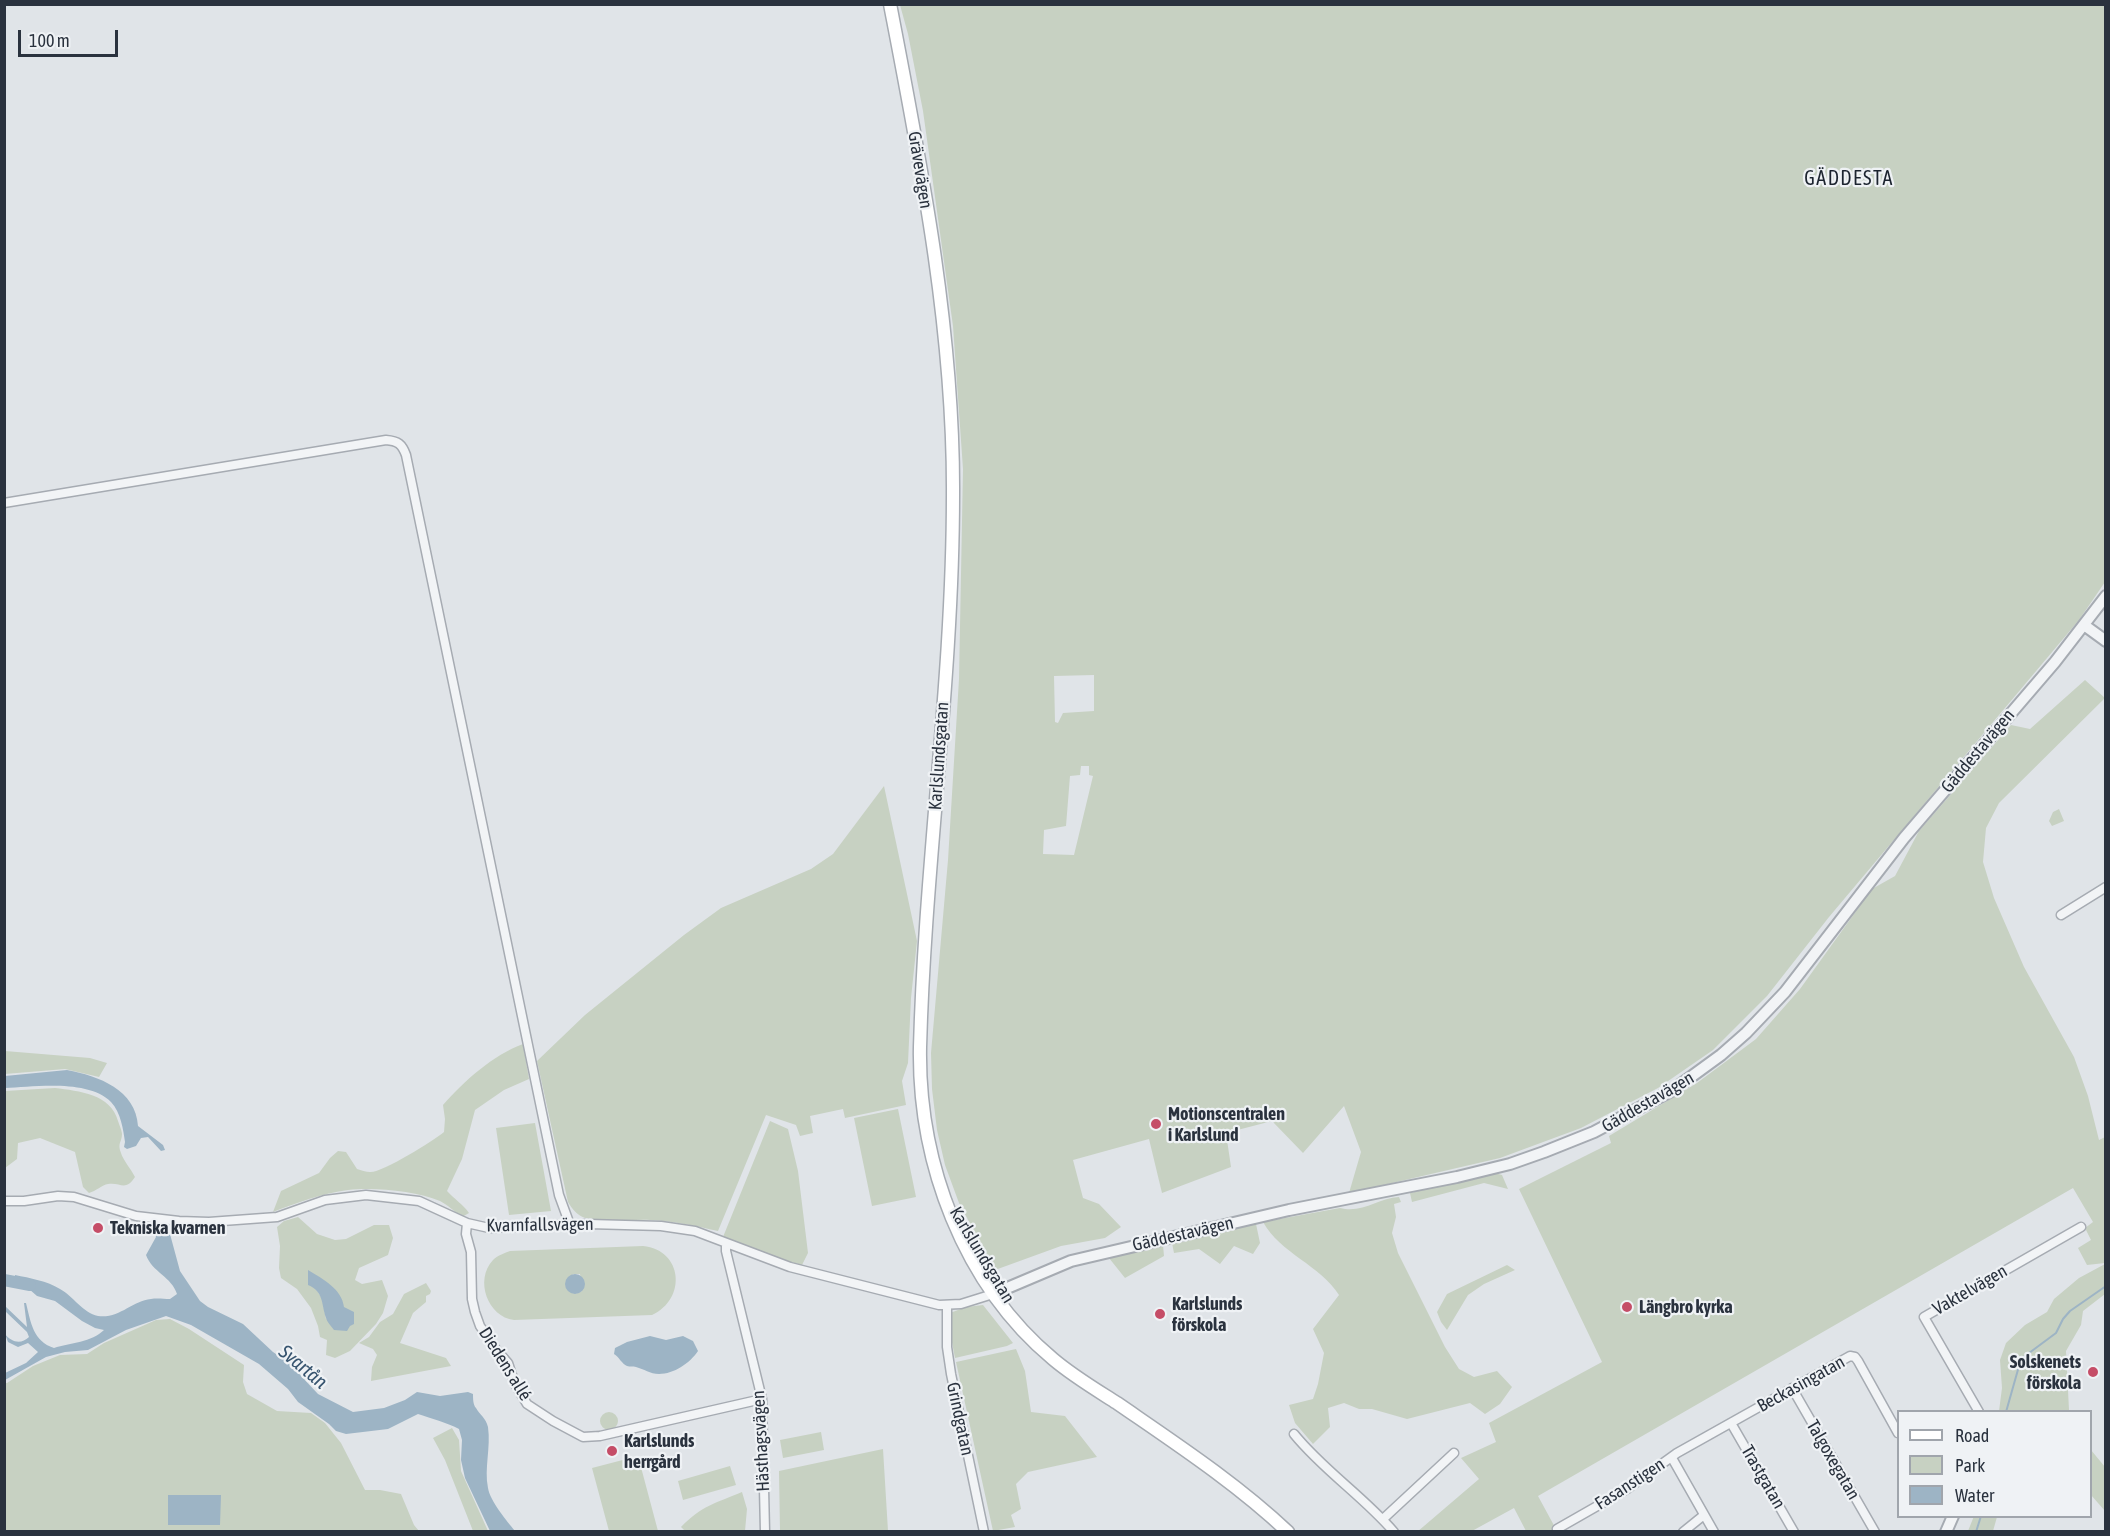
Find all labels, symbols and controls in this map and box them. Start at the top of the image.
scale bar [21,18,122,56]
text: 100 m [29,30,70,51]
street label: Grävevägen [903,130,937,210]
district label: GÄDDESTA [1804,167,1894,191]
street label: Karlslundsgatan [924,701,954,811]
street label: Gäddestavägen [1937,705,2019,797]
street label: Gäddestavägen [1598,1067,1698,1137]
place label: Motionscentralen i Karlslund [1168,1103,1285,1146]
marker: Motionscentralen i Karlslund [1149,1117,1163,1131]
street label: Karlslundsgatan [945,1203,1019,1307]
street label: Gäddestavägen [1130,1212,1236,1256]
street label: Kvarnfallsvägen [486,1213,594,1237]
place label: Tekniska kvarnen [110,1217,225,1239]
marker: Tekniska kvarnen [91,1221,105,1235]
street label: Vaktelvägen [1929,1260,2011,1320]
place label: Karlslunds förskola [1172,1293,1242,1336]
place label: Längbro kyrka [1639,1296,1733,1318]
marker: Längbro kyrka [1620,1300,1634,1314]
marker: Karlslunds förskola [1153,1307,1167,1321]
street label: Diedens allé [474,1323,536,1405]
water label: Svartån [274,1340,332,1394]
street label: Beckasingatan [1753,1351,1849,1417]
place label: Solskenets förskola [2010,1351,2081,1394]
marker: Solskenets förskola [2086,1365,2100,1379]
street label: Grindgatan [942,1380,978,1458]
street label: Hästhagsvägen [748,1390,774,1492]
legend [1897,1410,2092,1518]
street label: Talgoxegatan [1802,1416,1864,1504]
text: Road [1955,1425,1989,1446]
place label: Karlslunds herrgård [624,1430,694,1472]
street label: Trastgatan [1736,1441,1790,1513]
marker: Karlslunds herrgård [605,1444,619,1458]
street label: Fasanstigen [1591,1454,1669,1514]
text: Park [1955,1455,1985,1476]
text: Water [1955,1485,1994,1506]

